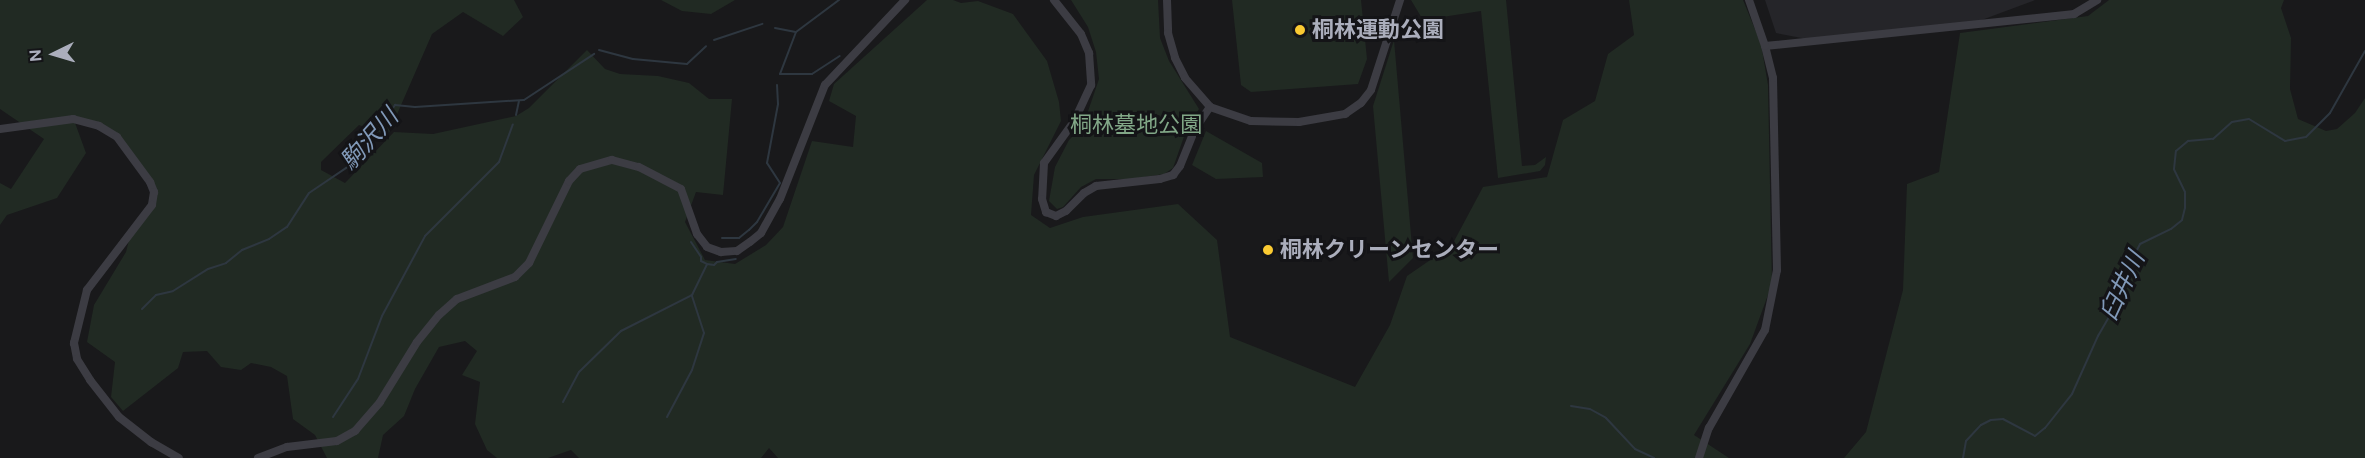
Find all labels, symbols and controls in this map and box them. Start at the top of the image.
place label: 桐林運動公園 [1312,17,1444,43]
marker: 桐林運動公園 [1293,23,1307,37]
north arrow [24,24,84,84]
text: N [26,49,46,63]
water label: 駒沢川 [334,103,404,175]
park label: 桐林墓地公園 [1070,112,1202,138]
place label: 桐林クリーンセンター [1280,237,1500,263]
marker: 桐林クリーンセンター [1261,243,1275,257]
water label: 臼井川 [2094,247,2150,325]

